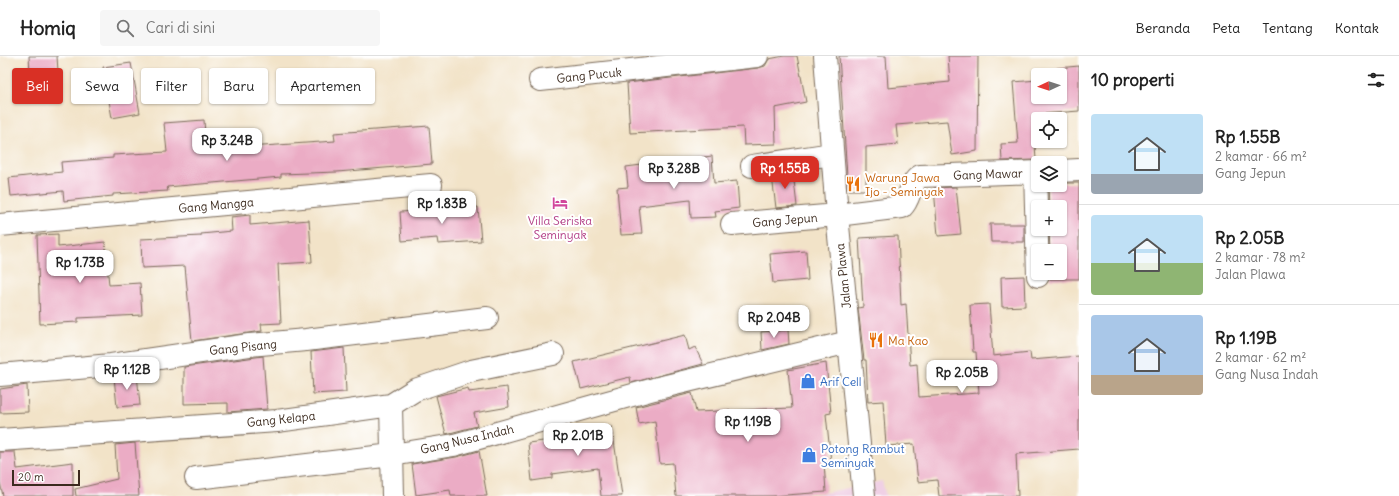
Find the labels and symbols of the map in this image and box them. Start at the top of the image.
street label: Gang Pucuk [556,64,622,86]
north arrow [1031,68,1067,104]
pin: Rp 3.24B [186,128,268,162]
pin: Rp 3.28B [633,156,715,190]
pin: Rp 1.55B [744,156,826,190]
street label: Gang Mawar [953,165,1023,183]
place label: Warung Jawa Ijo - Seminyak [865,170,944,199]
restaurant icon: Warung Jawa Ijo - Seminyak [844,175,862,193]
pin: Rp 1.83B [401,191,483,225]
street label: Gang Mangga [178,194,255,216]
hotel icon: Villa Seriska Seminyak [551,194,569,212]
street label: Gang Jepun [752,210,818,230]
place label: Villa Seriska Seminyak [528,213,592,242]
street label: Jalan Plawa [832,243,854,309]
pin: Rp 1.73B [39,250,121,284]
pin: Rp 2.04B [733,305,815,339]
restaurant icon: Ma Kao [867,331,885,349]
place label: Ma Kao [888,333,928,348]
street label: Gang Pisang [208,336,278,358]
pin: Rp 1.12B [86,357,168,391]
pin: Rp 2.05B [921,360,1003,394]
shop icon: Arif Cell [799,372,817,390]
place label: Arif Cell [820,374,862,389]
street label: Gang Kelapa [246,408,316,430]
pin: Rp 1.19B [707,409,789,443]
street label: Gang Nusa Indah [419,421,515,457]
pin: Rp 2.01B [537,423,619,457]
place label: Potong Rambut Seminyak [821,441,905,470]
shop icon: Potong Rambut Seminyak [800,446,818,464]
scale bar [12,468,80,487]

